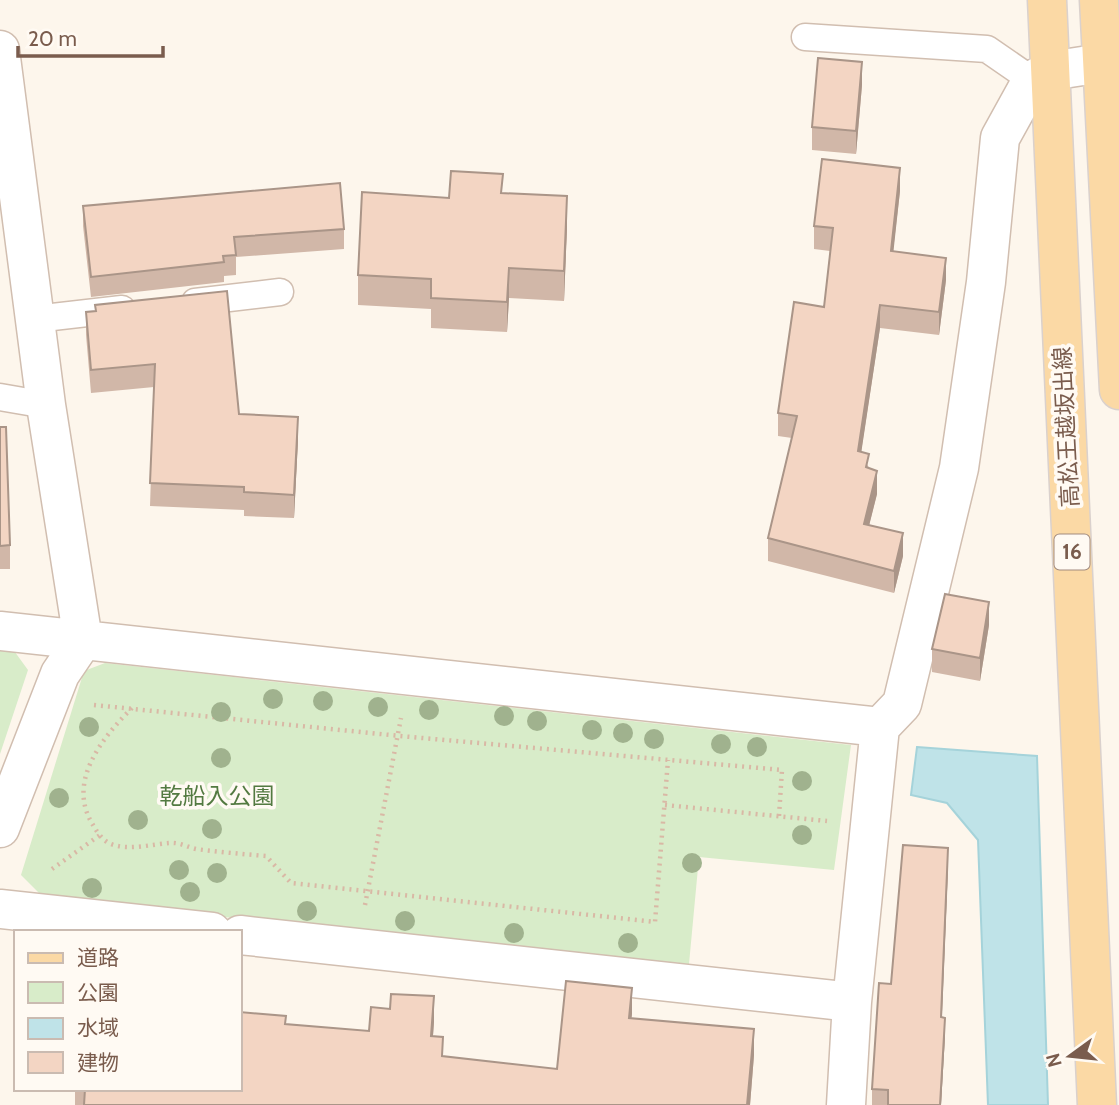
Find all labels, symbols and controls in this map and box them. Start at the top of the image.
scale bar [18,14,163,58]
text: 20 m [28,26,77,51]
street label: 高松王越坂出線 [1048,346,1084,508]
road number: 16 [1054,534,1090,570]
park label: 乾船入公園 [160,782,275,810]
legend [14,930,242,1091]
text: 道路 [77,945,119,970]
text: 公園 [77,980,119,1005]
text: 水域 [77,1015,119,1040]
north arrow [1035,1021,1105,1091]
text: 建物 [77,1050,119,1075]
text: N [1041,1051,1067,1070]

